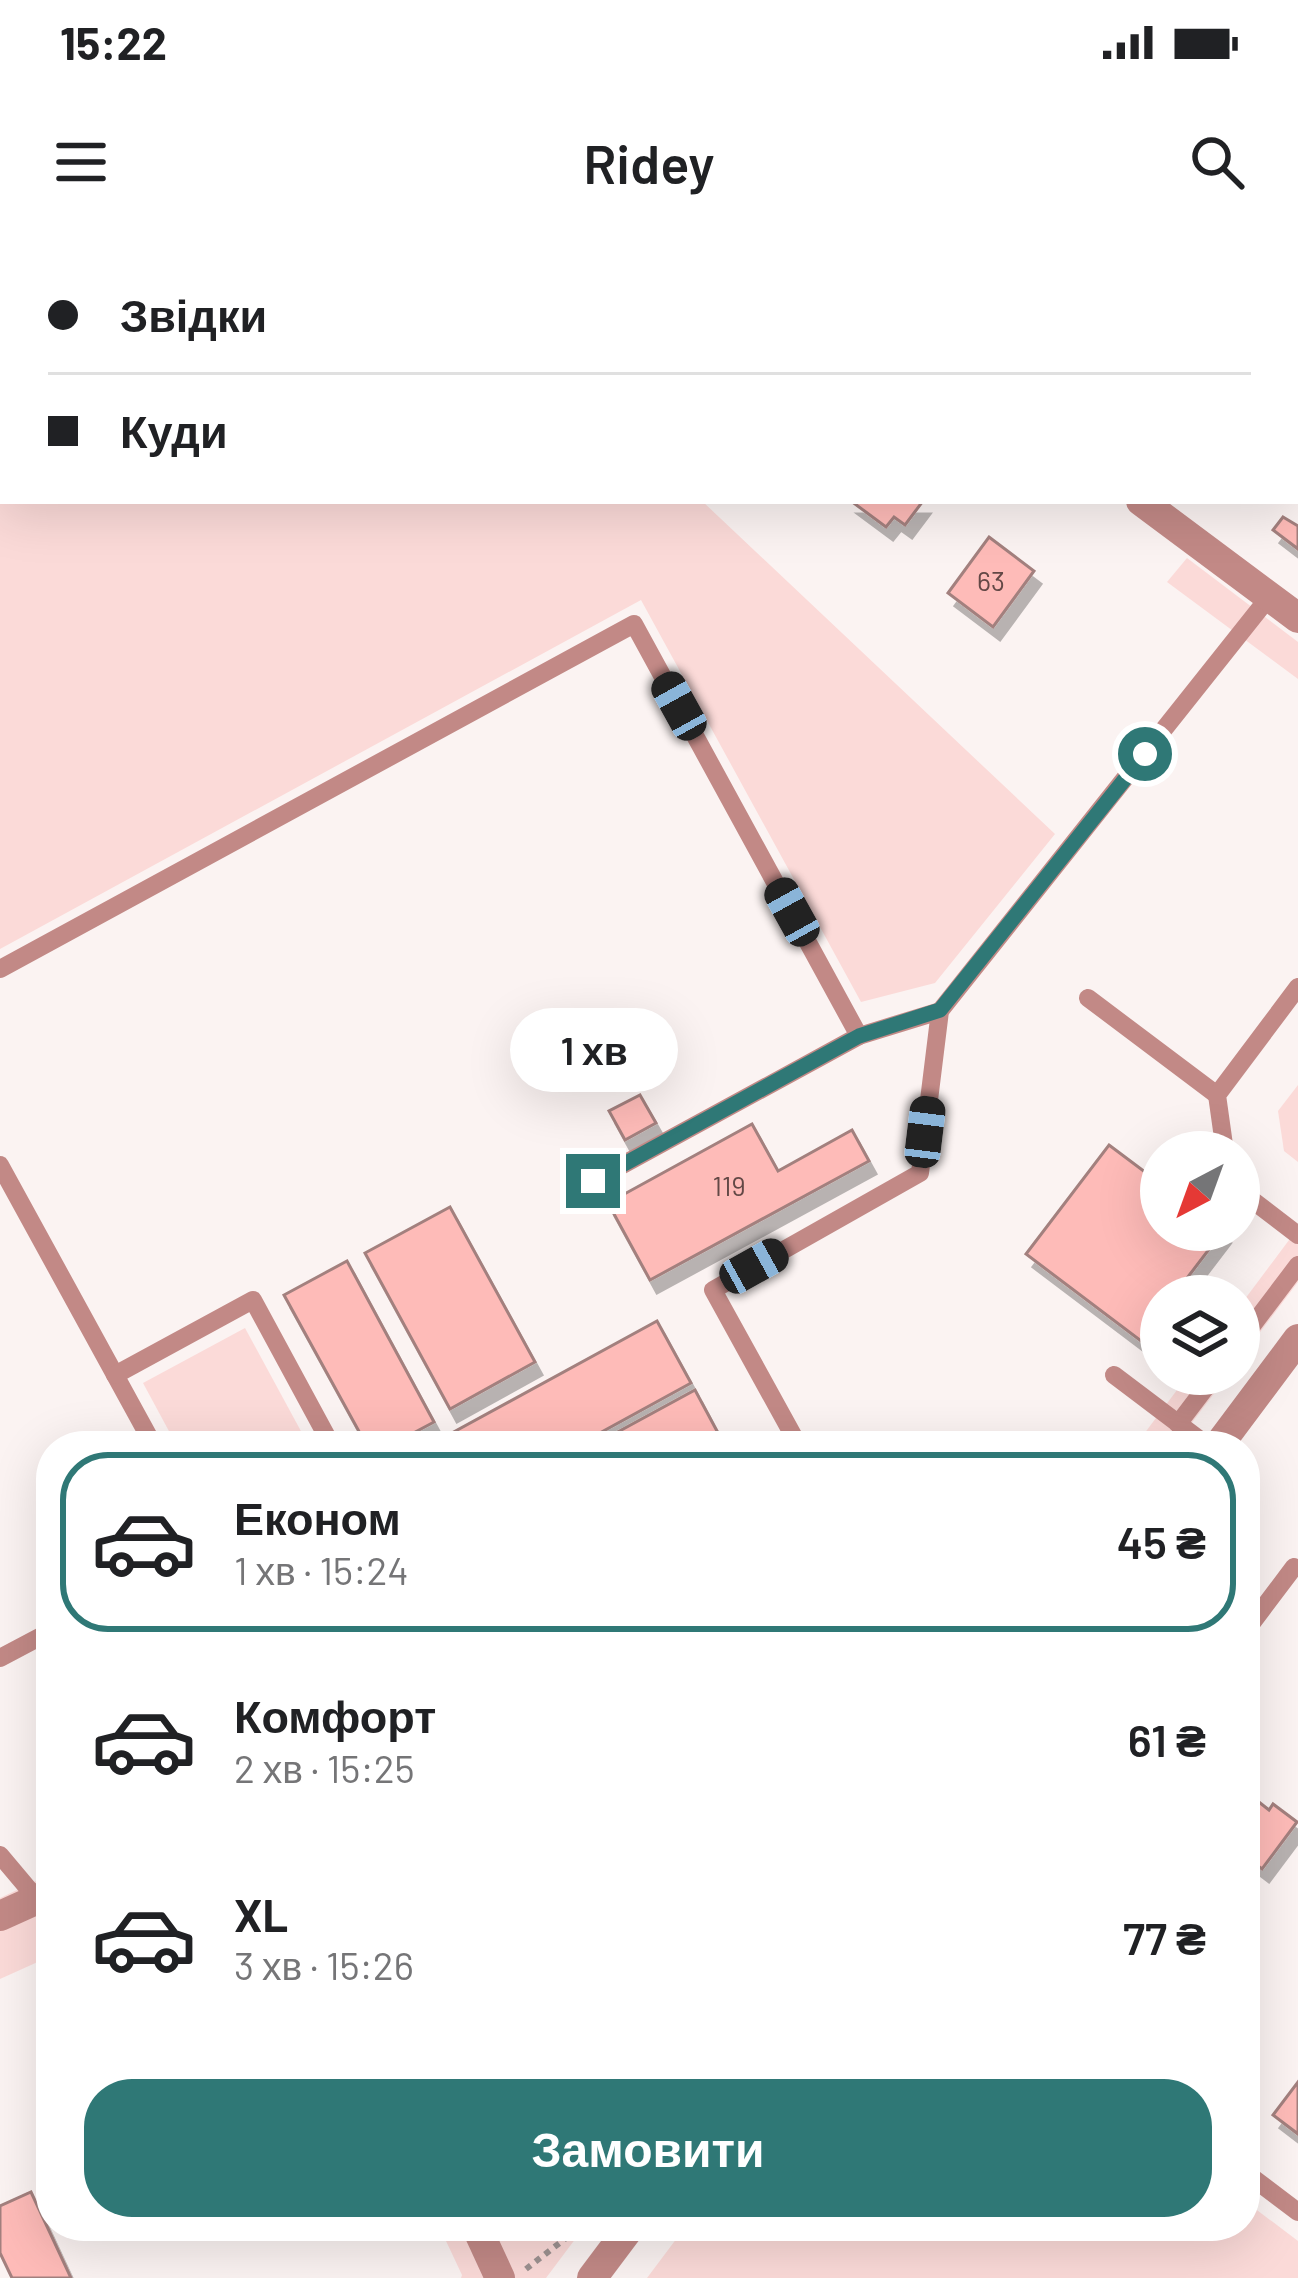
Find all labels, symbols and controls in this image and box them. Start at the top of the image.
text: 15:22 [60,15,167,69]
icon: menu [48,129,114,195]
icon: search [1184,129,1250,195]
text: Ridey [583,130,715,195]
text: Звідки [120,287,267,341]
text: Куди [120,403,228,457]
house number: 63 [977,564,1005,596]
car [646,666,712,746]
route start [1118,727,1172,781]
car [759,872,825,952]
callout: 1 хв [509,1007,677,1091]
text: 1 хв [560,1026,628,1073]
car [903,1094,947,1170]
north arrow [1140,1131,1260,1251]
map controls [1140,1131,1260,1395]
route end [566,1154,620,1208]
house number: 119 [712,1169,746,1201]
car [714,1233,794,1299]
button: layers [1140,1275,1260,1395]
icon: car [90,1488,198,1596]
text: Економ [234,1490,401,1544]
text: 45 ₴ [1117,1514,1206,1568]
text: 1 хв · 15:24 [234,1546,409,1593]
icon: car [90,1686,198,1794]
text: Комфорт [234,1688,436,1742]
text: 61 ₴ [1128,1712,1206,1766]
text: 2 хв · 15:25 [234,1744,415,1791]
icon: car [90,1884,198,1992]
text: XL [234,1887,288,1941]
text: 77 ₴ [1123,1910,1206,1964]
text: 3 хв · 15:26 [234,1941,414,1988]
button: Замовити [84,2079,1212,2217]

